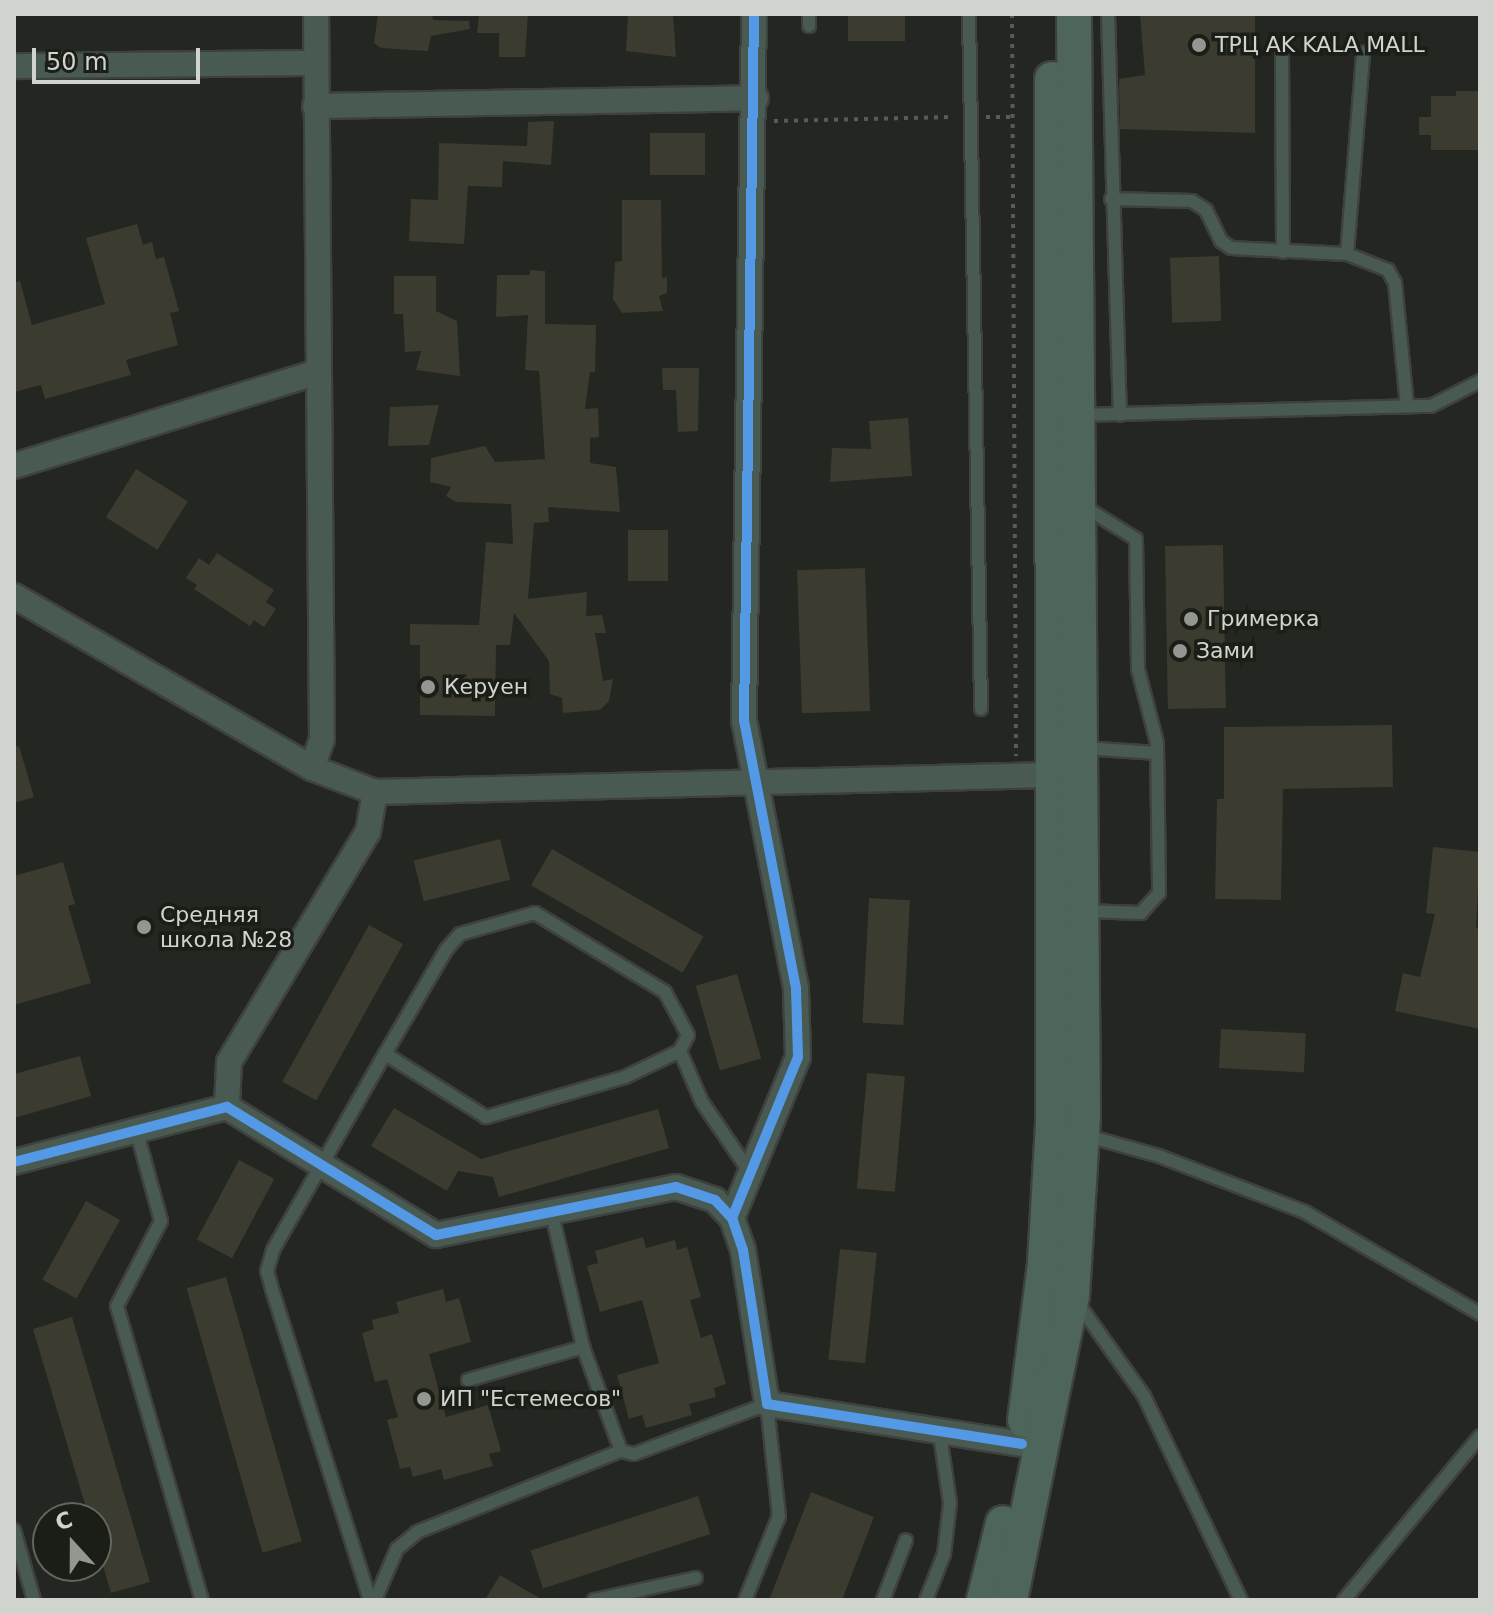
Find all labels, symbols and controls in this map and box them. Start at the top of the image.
scale bar [36,32,204,82]
place label: ТРЦ AK KALA MALL [1215,32,1425,58]
marker: ТРЦ AK KALA MALL [1190,36,1208,54]
text: 50 m [46,48,108,76]
place label: Гримерка [1207,606,1320,632]
marker: Гримерка [1182,610,1200,628]
place label: Зами [1196,638,1254,664]
marker: Зами [1171,642,1189,660]
place label: Керуен [444,674,528,700]
marker: Керуен [419,678,437,696]
place label: Средняя школа №28 [160,901,292,952]
marker: Средняя школа №28 [135,918,153,936]
place label: ИП "Естемесов" [440,1386,621,1412]
marker: ИП "Естемесов" [415,1390,433,1408]
north arrow [32,1502,112,1582]
text: С [52,1506,76,1536]

